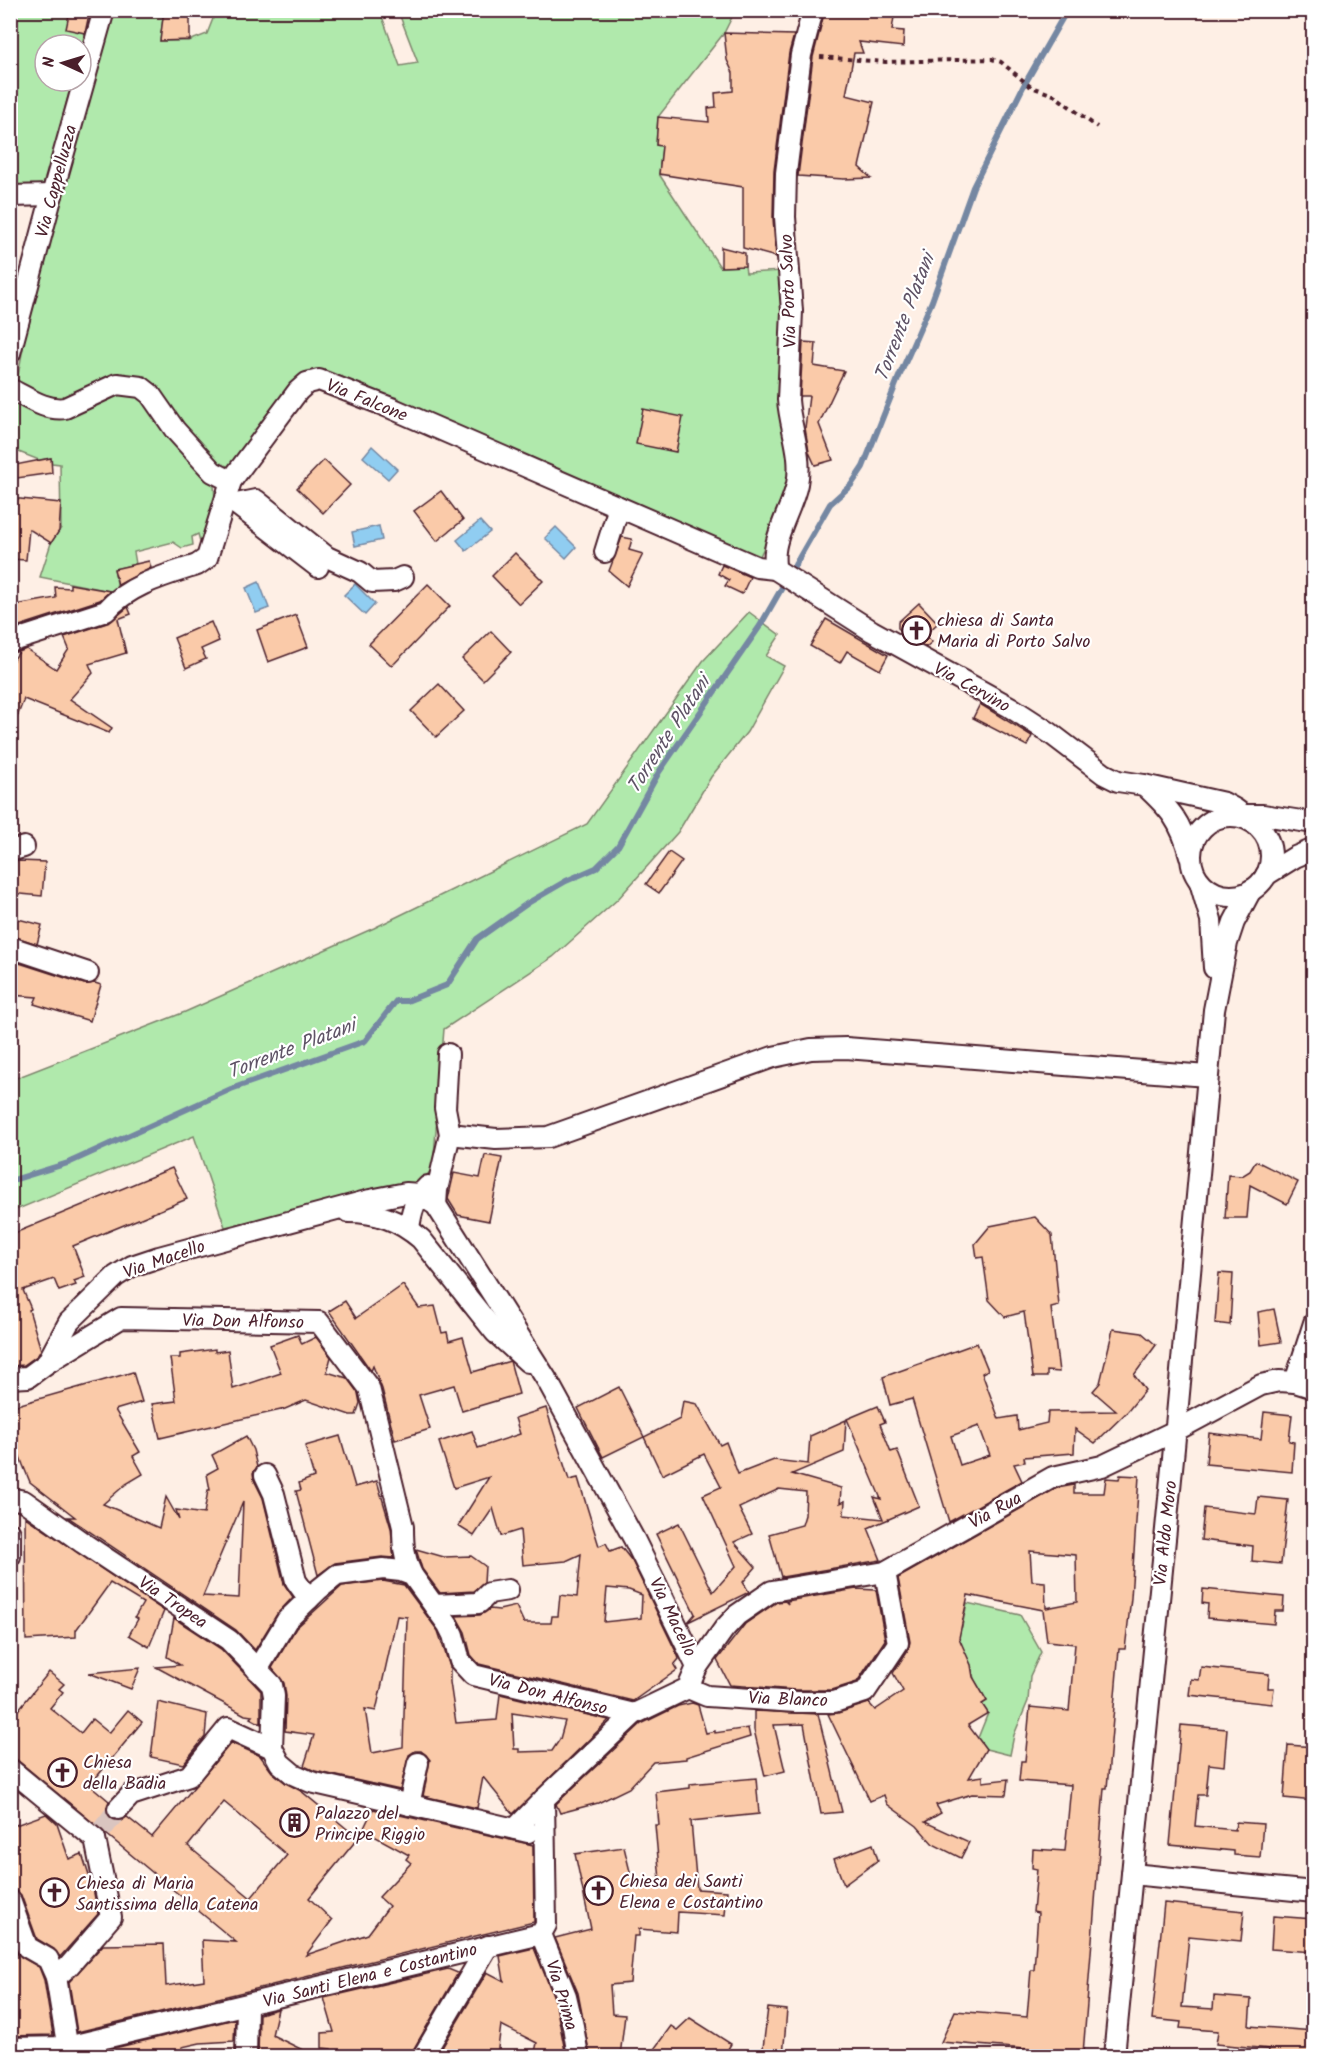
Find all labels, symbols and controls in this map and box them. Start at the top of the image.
north arrow [33,33,93,93]
text: N [37,56,62,68]
street label: Via Cappelluzza [28,122,86,241]
street label: Via Porto Salvo [773,234,806,348]
water label: Torrente Platani [867,245,947,387]
street label: Via Falcone [321,372,412,431]
place label: chiesa di Santa Maria di Porto Salvo [937,607,1090,657]
church icon: chiesa di Santa Maria di Porto Salvo [900,614,932,646]
street label: Via Cervino [928,655,1015,721]
water label: Torrente Platani [619,666,722,800]
water label: Torrente Platani [223,1009,364,1089]
street label: Via Macello [119,1233,210,1288]
street label: Via Don Alfonso [182,1307,304,1338]
street label: Via Aldo Moro [1147,1479,1186,1587]
street label: Via Rua [964,1485,1028,1538]
street label: Via Tropea [132,1569,213,1637]
street label: Via Macello [640,1573,703,1662]
street label: Via Don Alfonso [485,1667,610,1724]
street label: Via Blanco [748,1685,828,1716]
place label: Chiesa della Badia [83,1749,166,1799]
church icon: Chiesa della Badia [46,1756,78,1788]
place label: Palazzo del Principe Riggio [315,1800,425,1850]
building icon: Palazzo del Principe Riggio [278,1807,310,1839]
place label: Chiesa dei Santi Elena e Costantino [619,1868,763,1918]
place label: Chiesa di Maria Santissima della Catena [76,1870,258,1920]
church icon: Chiesa dei Santi Elena e Costantino [582,1875,614,1907]
church icon: Chiesa di Maria Santissima della Catena [39,1877,71,1909]
street label: Via Santi Elena e Costantino [260,1936,481,2017]
street label: Via Prima [536,1957,585,2034]

